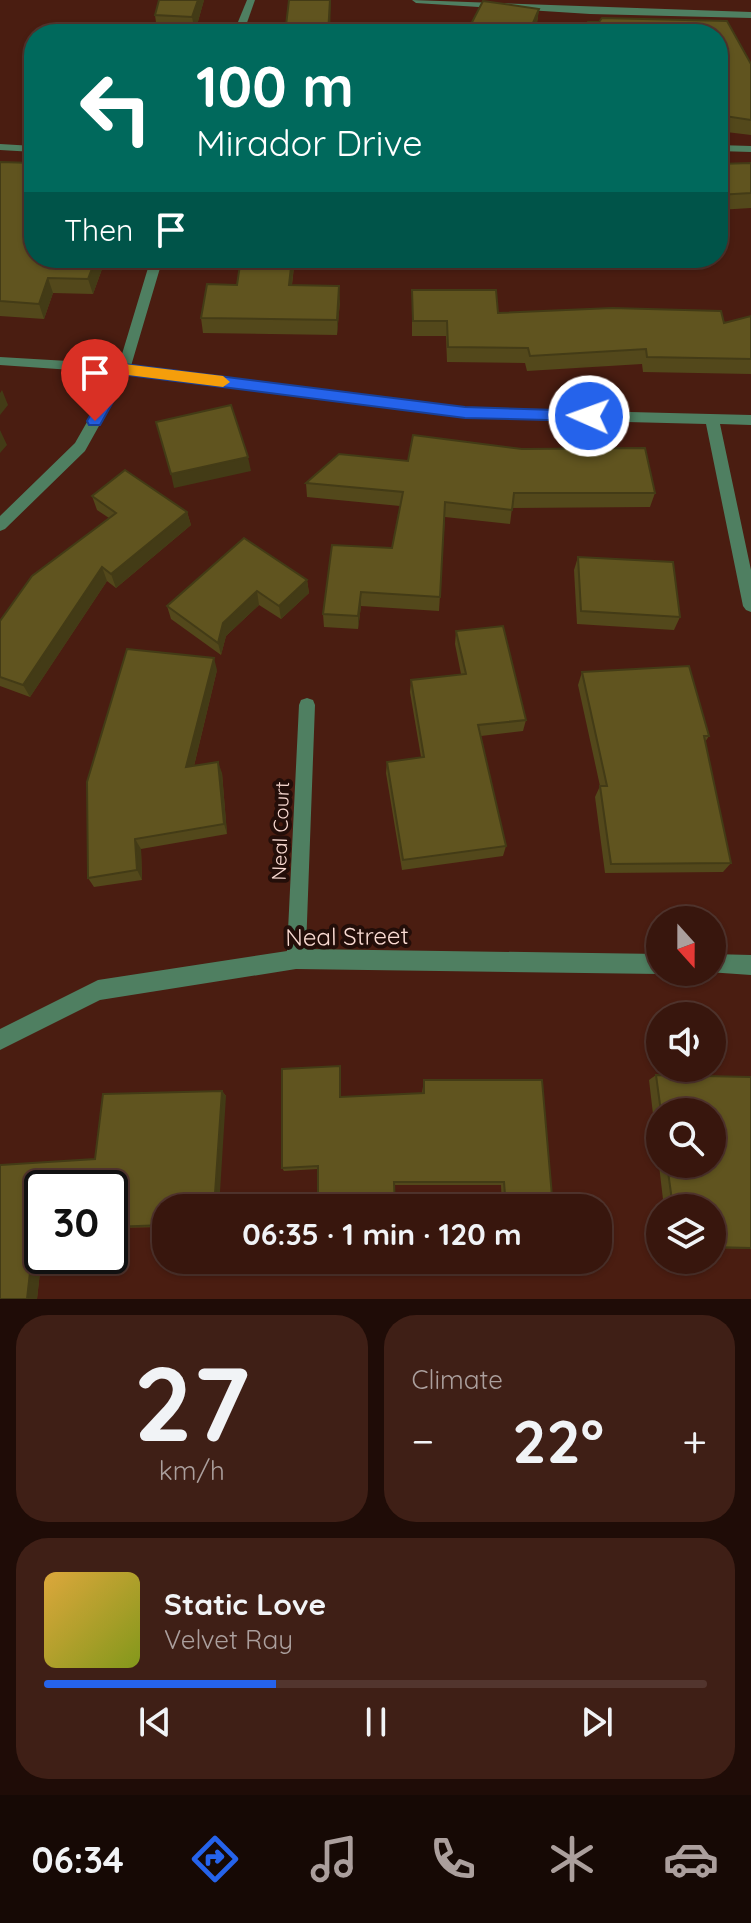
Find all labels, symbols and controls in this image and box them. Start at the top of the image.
text: 100 m [196,51,354,121]
icon: left [64,56,168,160]
text: Mirador Drive [196,120,423,165]
icon: arrive [149,208,193,252]
text: Then [64,211,133,249]
pin [61,339,129,421]
icon: arrive [73,351,117,395]
position arrow [547,374,631,458]
street label: Neal Court [266,781,294,881]
north arrow [646,906,726,986]
map controls [646,906,726,1274]
street label: Neal Street [285,920,409,952]
button: sound [646,1002,726,1082]
button: search [646,1098,726,1178]
speed limit sign: 30 [24,1170,128,1274]
button: layers [646,1194,726,1274]
text: 06:35 · 1 min · 120 m [242,1215,522,1253]
text: 27 [134,1337,250,1467]
text: Climate [412,1363,503,1396]
text: 22° [512,1403,604,1478]
text: − [412,1413,434,1468]
text: + [682,1413,707,1468]
text: km/h [159,1454,225,1487]
text: Static Love [164,1585,326,1623]
text: Velvet Ray [164,1623,293,1656]
icon: previous [133,1700,177,1744]
icon: pause [354,1700,398,1744]
icon: next [575,1700,619,1744]
icon: directions [187,1831,243,1887]
icon: music [306,1831,362,1887]
icon: phone [425,1831,481,1887]
icon: climate [544,1831,600,1887]
icon: car [663,1831,719,1887]
text: 06:34 [32,1837,124,1882]

